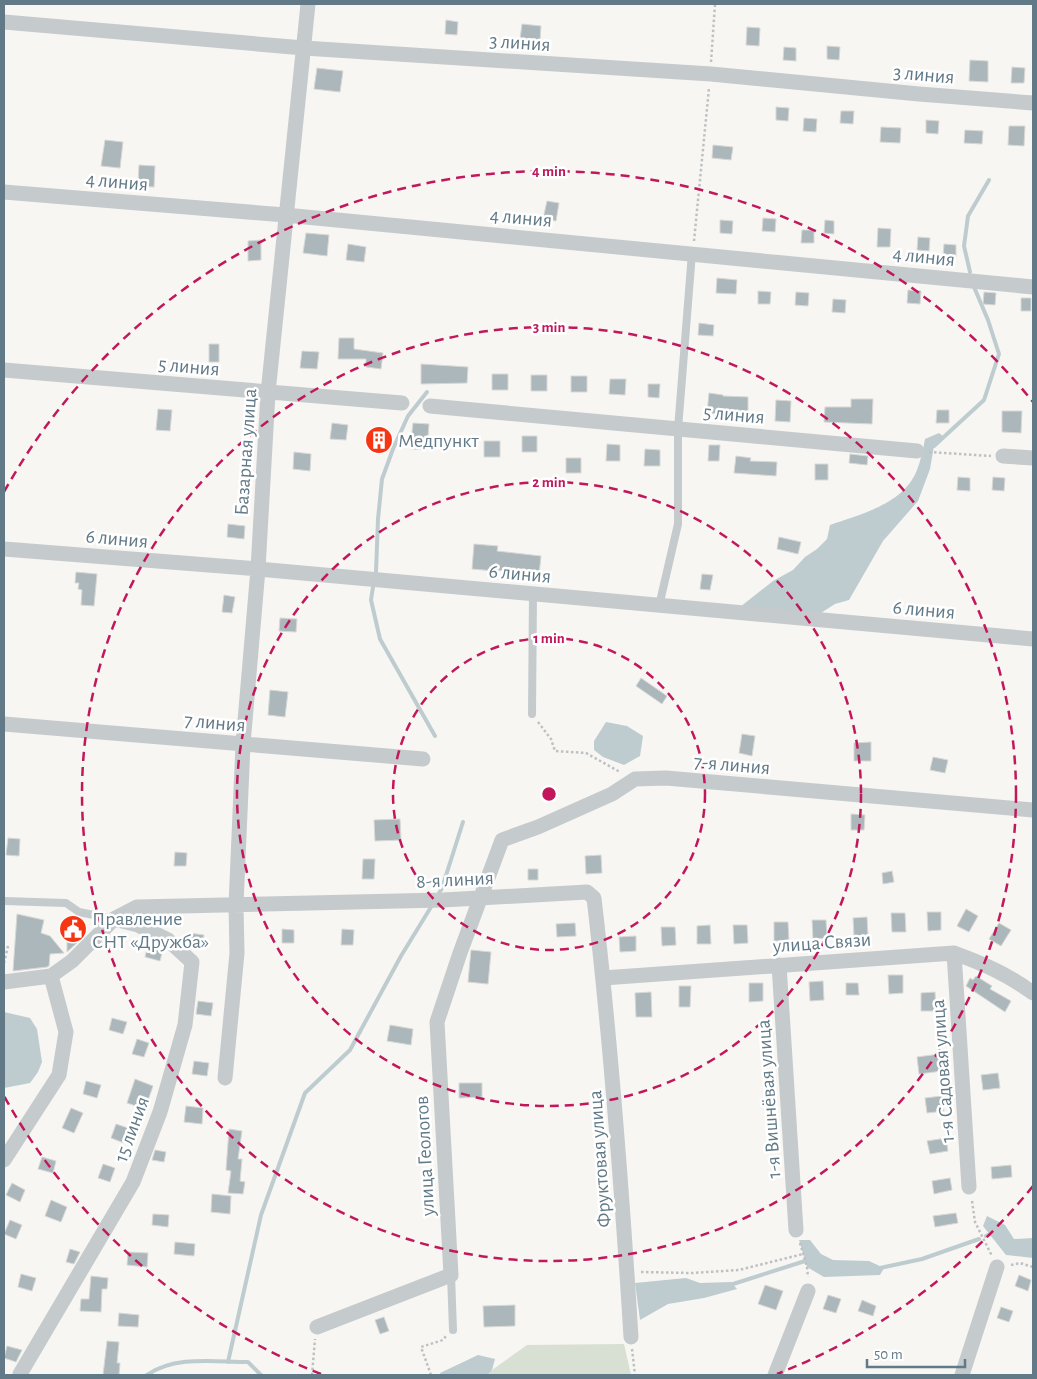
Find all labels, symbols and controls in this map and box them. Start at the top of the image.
street label: 3 линия [489,31,551,55]
street label: 3 линия [893,62,955,88]
text: 4 min [532,164,566,179]
street label: 4 линия [85,169,149,195]
street label: 4 линия [489,205,553,231]
street label: 4 линия [892,244,956,270]
text: 3 min [533,320,565,335]
street label: 5 линия [157,354,220,380]
street label: Базарная улица [232,388,260,516]
street label: 5 линия [702,402,765,428]
building icon: Медпункт [364,425,394,455]
place label: Медпункт [398,431,479,451]
text: 2 min [532,475,566,490]
street label: 6 линия [85,526,149,552]
street label: 6 линия [488,561,552,587]
street label: 6 линия [892,597,956,623]
text: 1 min [533,631,565,646]
street label: 7 линия [183,710,246,736]
street label: 7-я линия [693,752,771,778]
centre of rings [540,785,558,803]
street label: 8-я линия [416,868,494,892]
place label: Правление СНТ «Дружба» [92,909,209,952]
public building icon: Правление СНТ «Дружба» [58,914,88,944]
street label: улица Связи [771,930,872,956]
street label: 1-я Садовая улица [928,998,958,1143]
street label: 1-я Вишнёвая улица [753,1019,785,1179]
street label: Фруктовая улица [585,1090,615,1228]
street label: 15 линия [111,1094,153,1165]
street label: улица Геологов [412,1095,438,1218]
scale bar [867,1336,964,1368]
text: 50 m [874,1347,903,1362]

